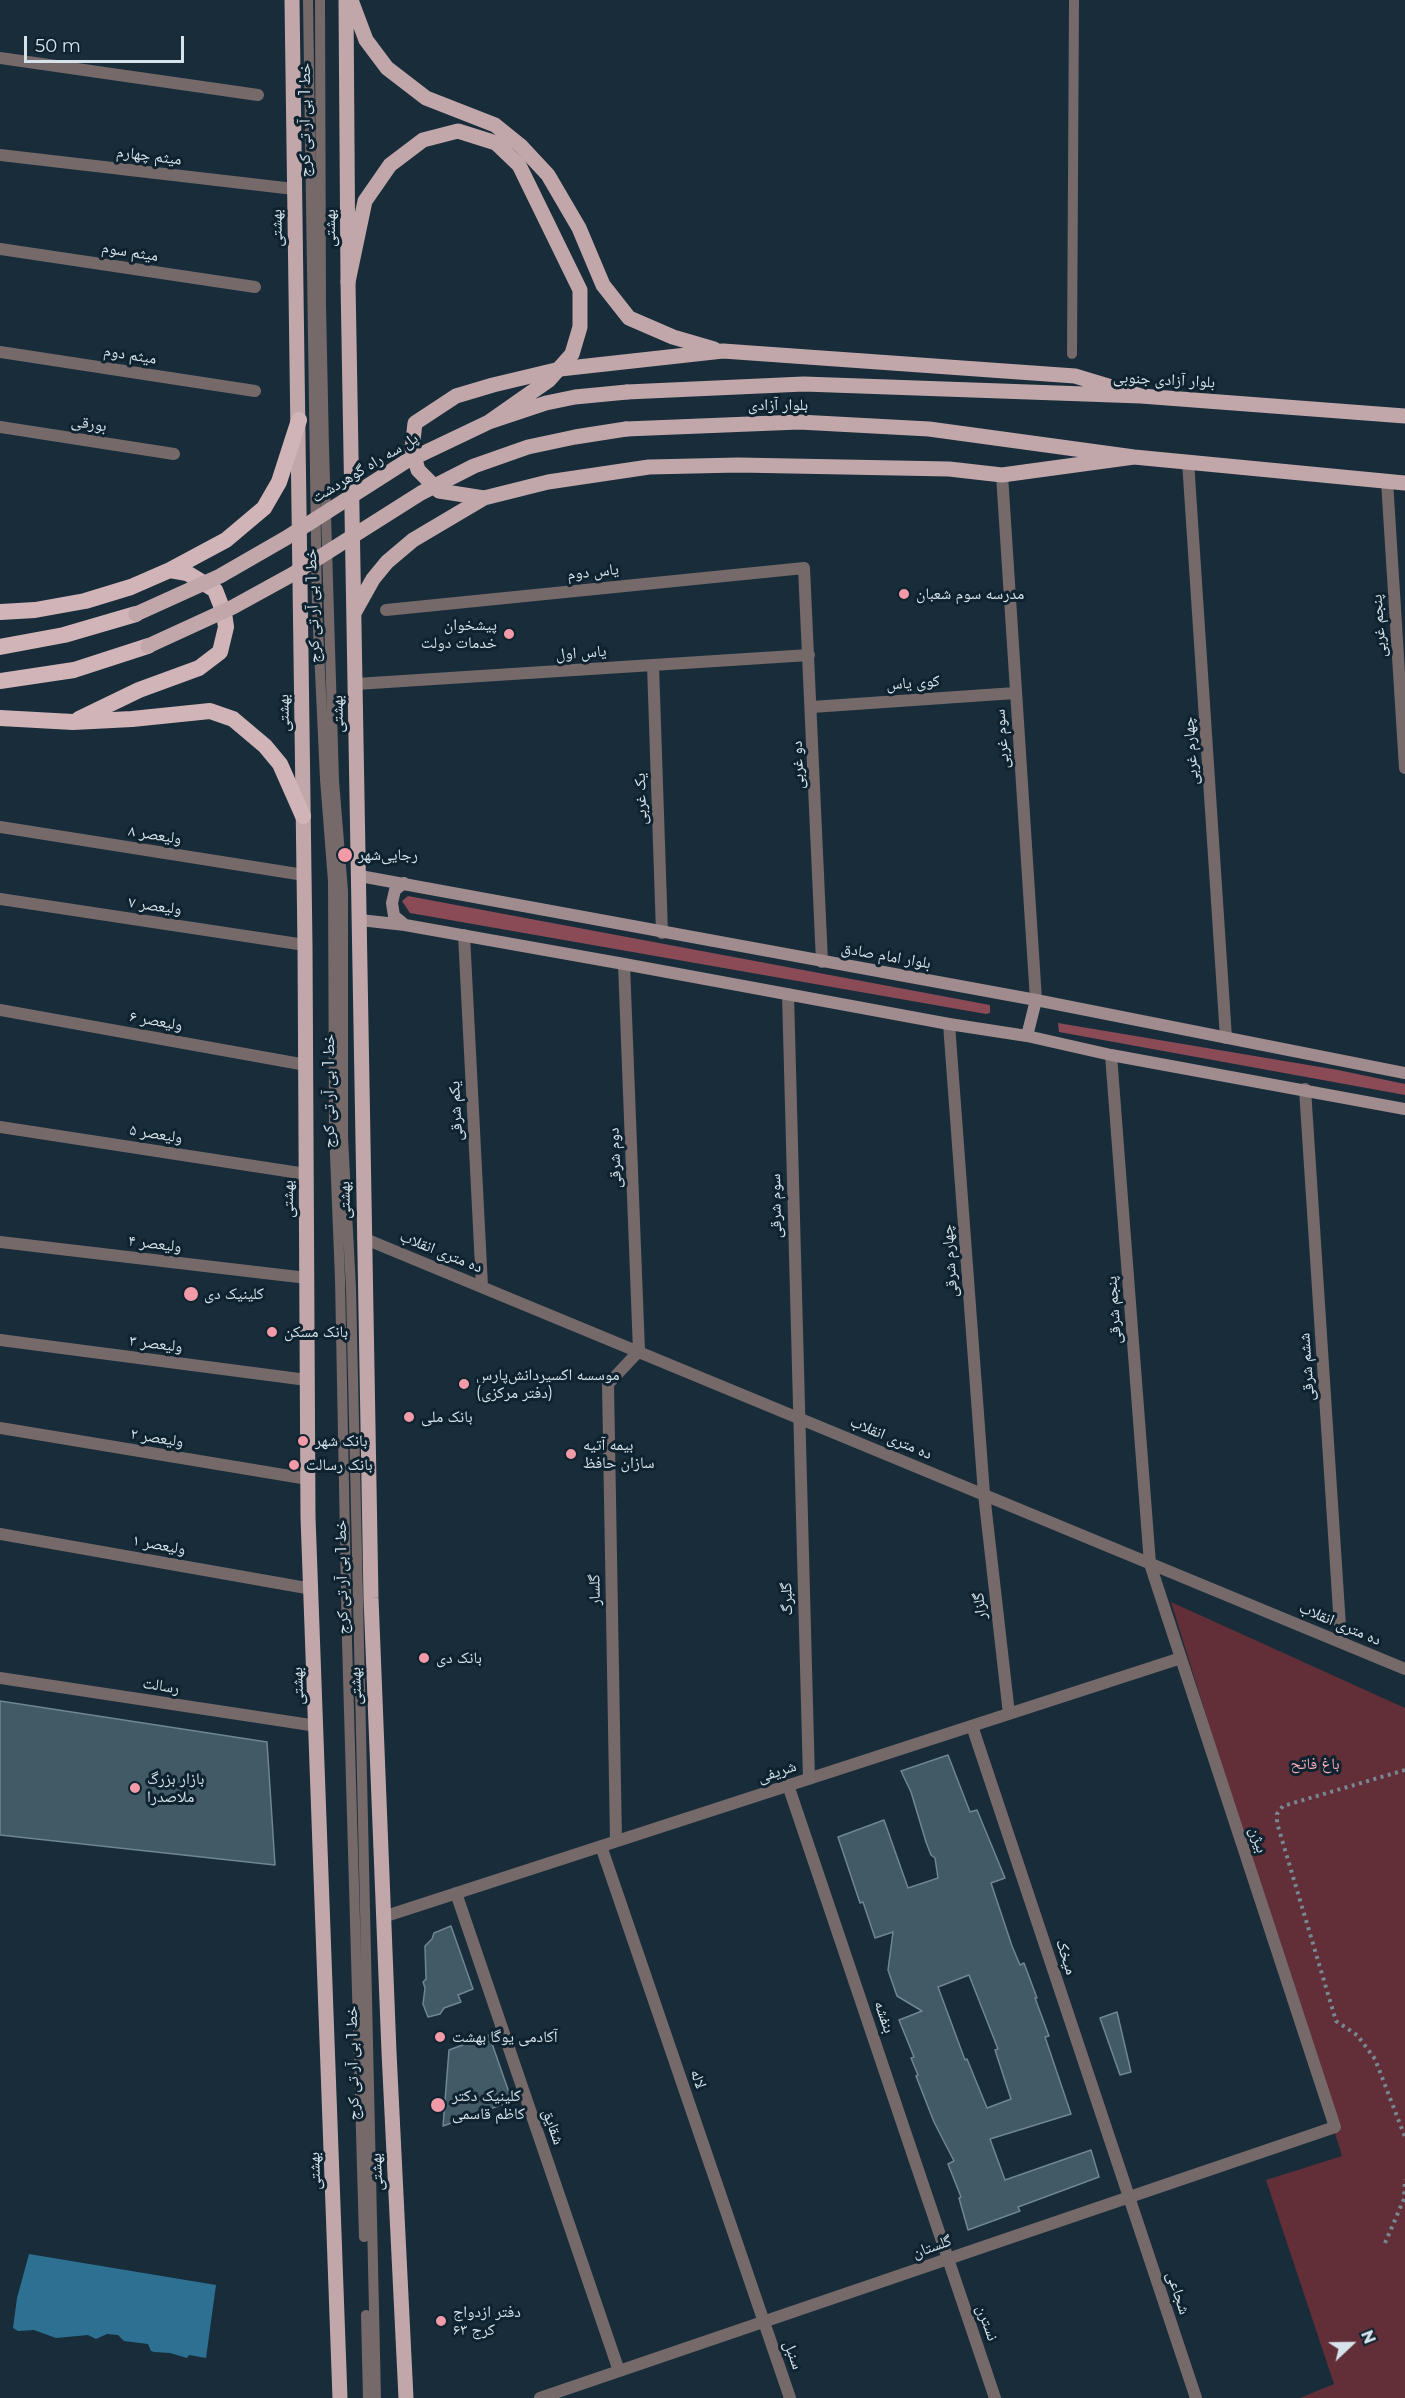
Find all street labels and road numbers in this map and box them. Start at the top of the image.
street label: خط 1 بی آر تی کرج [295,63,315,177]
street label: میثم چهارم [115,142,183,170]
street label: بهشتی [267,209,287,247]
street label: بهشتى [320,209,340,247]
street label: میثم سوم [100,238,160,266]
street label: میثم دوم [102,341,158,369]
street label: بلوار آزادی جنوبی [1112,368,1216,392]
street label: بلوار آزادی [748,395,808,415]
street label: بورقی [70,412,108,436]
street label: پل سه راه گوهردشت [308,429,422,507]
street label: خط 1 بی آر تی کرج [301,548,325,664]
street label: یاس دوم [566,560,620,584]
street label: پنجم غربی [1367,594,1391,658]
street label: یاس اول [555,642,607,664]
street label: کوی یاس [885,672,941,694]
street label: بهشتی [274,694,294,732]
street label: بهشتى [328,695,348,733]
street label: سوم غربی [990,708,1014,770]
street label: چهارم غربی [1179,716,1203,786]
street label: دو غربی [788,741,808,789]
street label: یک غربی [630,773,652,825]
street label: ولیعصر ۸ [127,821,183,849]
street label: ولیعصر ۷ [127,893,183,919]
street label: بلوار امام صادق [840,939,932,973]
street label: ولیعصر ۶ [128,1007,184,1035]
street label: خط 1 بی آر تی کرج [319,1034,339,1148]
street label: یکم شرقی [445,1080,467,1142]
street label: ولیعصر ۵ [128,1120,184,1148]
street label: دوم شرقی [604,1127,626,1189]
street label: سوم شرقی [766,1173,786,1239]
street label: بهشتی [278,1180,298,1218]
street label: بهشتى [335,1181,355,1219]
street label: چهارم شرقی [938,1224,962,1298]
street label: ده متری انقلاب [397,1227,485,1277]
street label: ولیعصر ۴ [127,1231,183,1257]
street label: پنجم شرقی [1102,1275,1126,1345]
street label: ولیعصر ۳ [128,1331,184,1357]
street label: ششم شرقی [1295,1332,1319,1402]
street label: ده متری انقلاب [847,1412,935,1464]
street label: ولیعصر ۲ [129,1424,185,1452]
street label: خط 1 بی آر تی کرج [331,1520,353,1634]
street label: ولیعصر ۱ [131,1531,187,1559]
street label: گلسار [585,1574,605,1606]
street label: گلبرگ [777,1582,797,1616]
street label: گلزار [969,1591,991,1621]
street label: ده متری انقلاب [1296,1598,1384,1650]
street label: بهشتی [288,1667,308,1705]
street label: بهشتى [346,1667,366,1705]
street label: رسالت [141,1674,181,1698]
street label: شریفی [755,1757,799,1787]
street label: بیژن [1245,1825,1271,1855]
street label: میخک [1051,1937,1081,1977]
street label: بنفشه [870,1998,898,2036]
street label: خط 1 بی آر تی کرج [342,2006,364,2120]
street label: لاله [686,2067,710,2091]
street label: شقایق [538,2107,568,2147]
street label: بهشتی [305,2152,325,2190]
street label: بهشتى [366,2153,388,2191]
street label: گلستان [910,2231,954,2263]
street label: شجاعی [1162,2269,1194,2317]
street label: نسترن [972,2303,1002,2343]
street label: سنبل [779,2338,807,2372]

